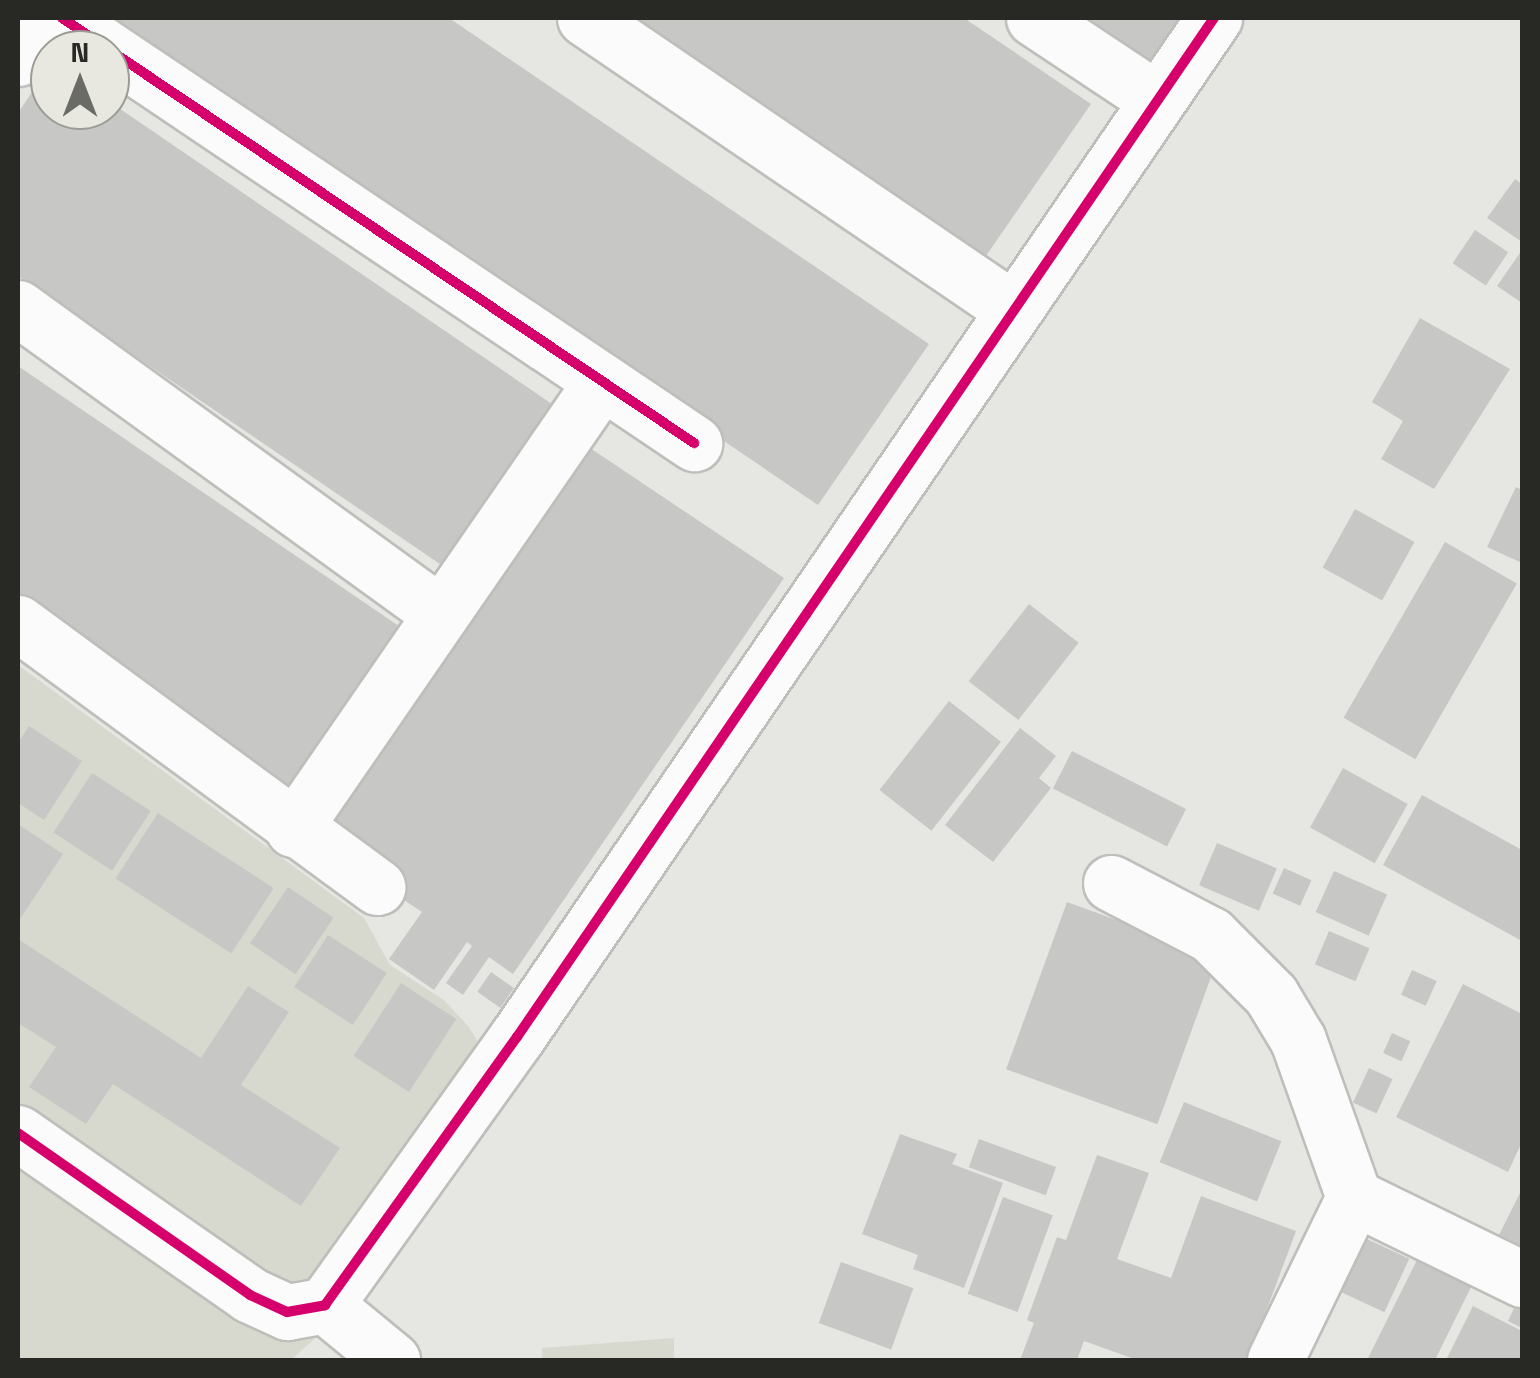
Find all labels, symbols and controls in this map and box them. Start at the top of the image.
north arrow [30,30,130,130]
text: N [71,34,89,70]

